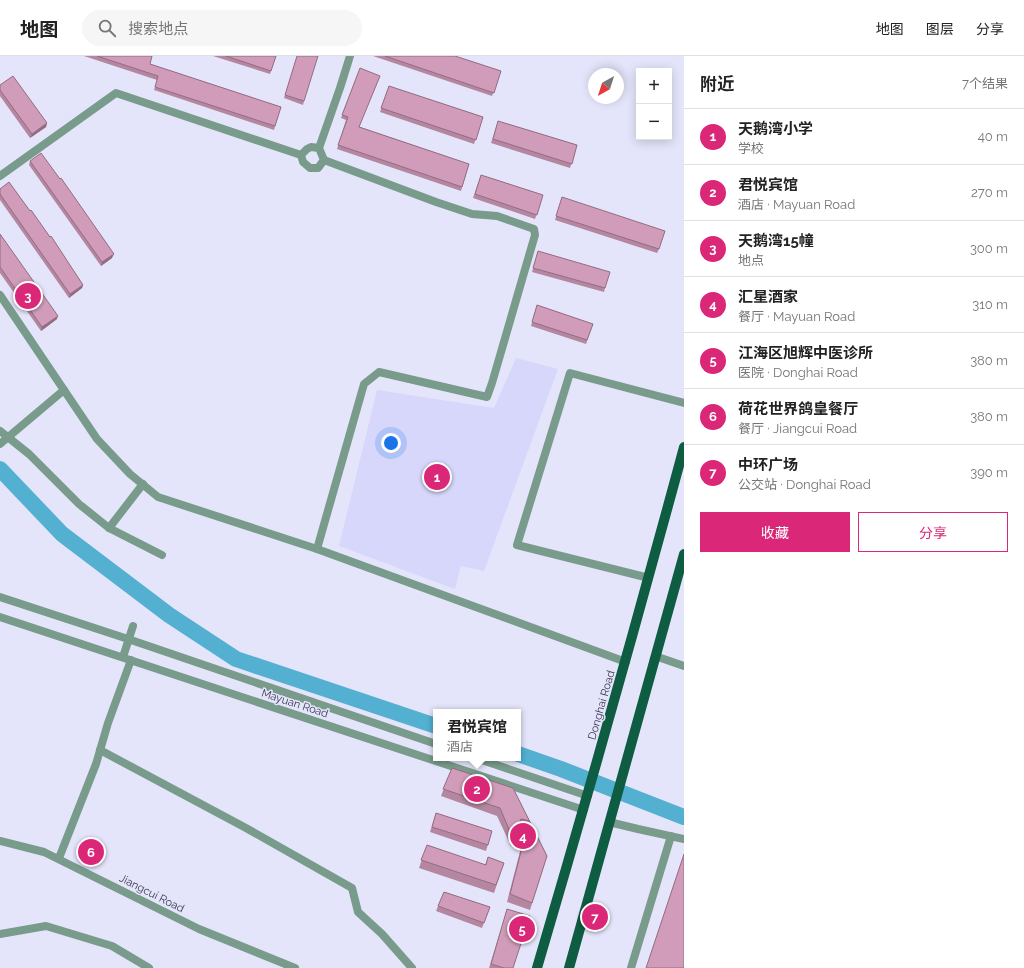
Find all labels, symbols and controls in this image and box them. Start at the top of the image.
search box [82,10,362,46]
icon: search [96,17,118,39]
text: 地图 [20,18,58,40]
text: 搜索地点 [128,20,188,38]
text: 地图 [876,21,904,37]
text: 图层 [926,21,954,37]
text: 分享 [976,21,1004,37]
north arrow [588,68,624,104]
map controls [636,68,672,140]
button: + [636,68,672,104]
text: 附近 [700,74,734,94]
text: 7个结果 [962,76,1008,91]
button: − [636,104,672,140]
text: 天鹅湾小学 [738,120,813,138]
text: 1 [710,129,716,144]
text: 40 m [978,129,1008,144]
text: 学校 [738,141,764,156]
text: 君悦宾馆 [738,176,798,194]
text: 2 [709,185,717,200]
text: 270 m [971,185,1008,200]
text: 酒店 · Mayuan Road [738,197,855,212]
text: 天鹅湾15幢 [738,232,814,250]
text: 3 [709,241,717,256]
text: 300 m [970,241,1008,256]
text: 地点 [738,253,764,268]
pin: 3 [15,281,41,311]
text: 汇星酒家 [738,288,798,306]
text: 4 [709,297,717,312]
text: 310 m [972,297,1008,312]
text: 餐厅 · Mayuan Road [738,309,855,324]
text: 江海区旭辉中医诊所 [738,344,873,362]
text: 5 [709,353,717,368]
text: 380 m [970,353,1008,368]
text: 医院 · Donghai Road [738,365,858,380]
text: 荷花世界鸽皇餐厅 [738,400,858,418]
text: 6 [709,409,717,424]
text: 380 m [970,409,1008,424]
text: 餐厅 · Jiangcui Road [738,421,857,436]
your location [381,433,401,453]
text: 中环广场 [738,456,798,474]
pin: 1 [424,462,450,492]
text: 7 [709,465,717,480]
text: 390 m [970,465,1008,480]
text: 公交站 · Donghai Road [738,477,871,492]
button: 收藏 [700,512,850,552]
button: 分享 [858,512,1008,552]
street label: Donghai Road [585,669,618,741]
street label: Mayuan Road [260,687,330,720]
popup [433,709,521,761]
text: 君悦宾馆 [447,718,507,736]
text: 酒店 [447,739,473,754]
pin: 2 [464,774,490,804]
pin: 4 [510,821,536,851]
pin: 6 [78,837,104,867]
street label: Jiangcui Road [117,872,187,915]
pin: 7 [582,902,608,932]
pin: 5 [509,914,535,944]

